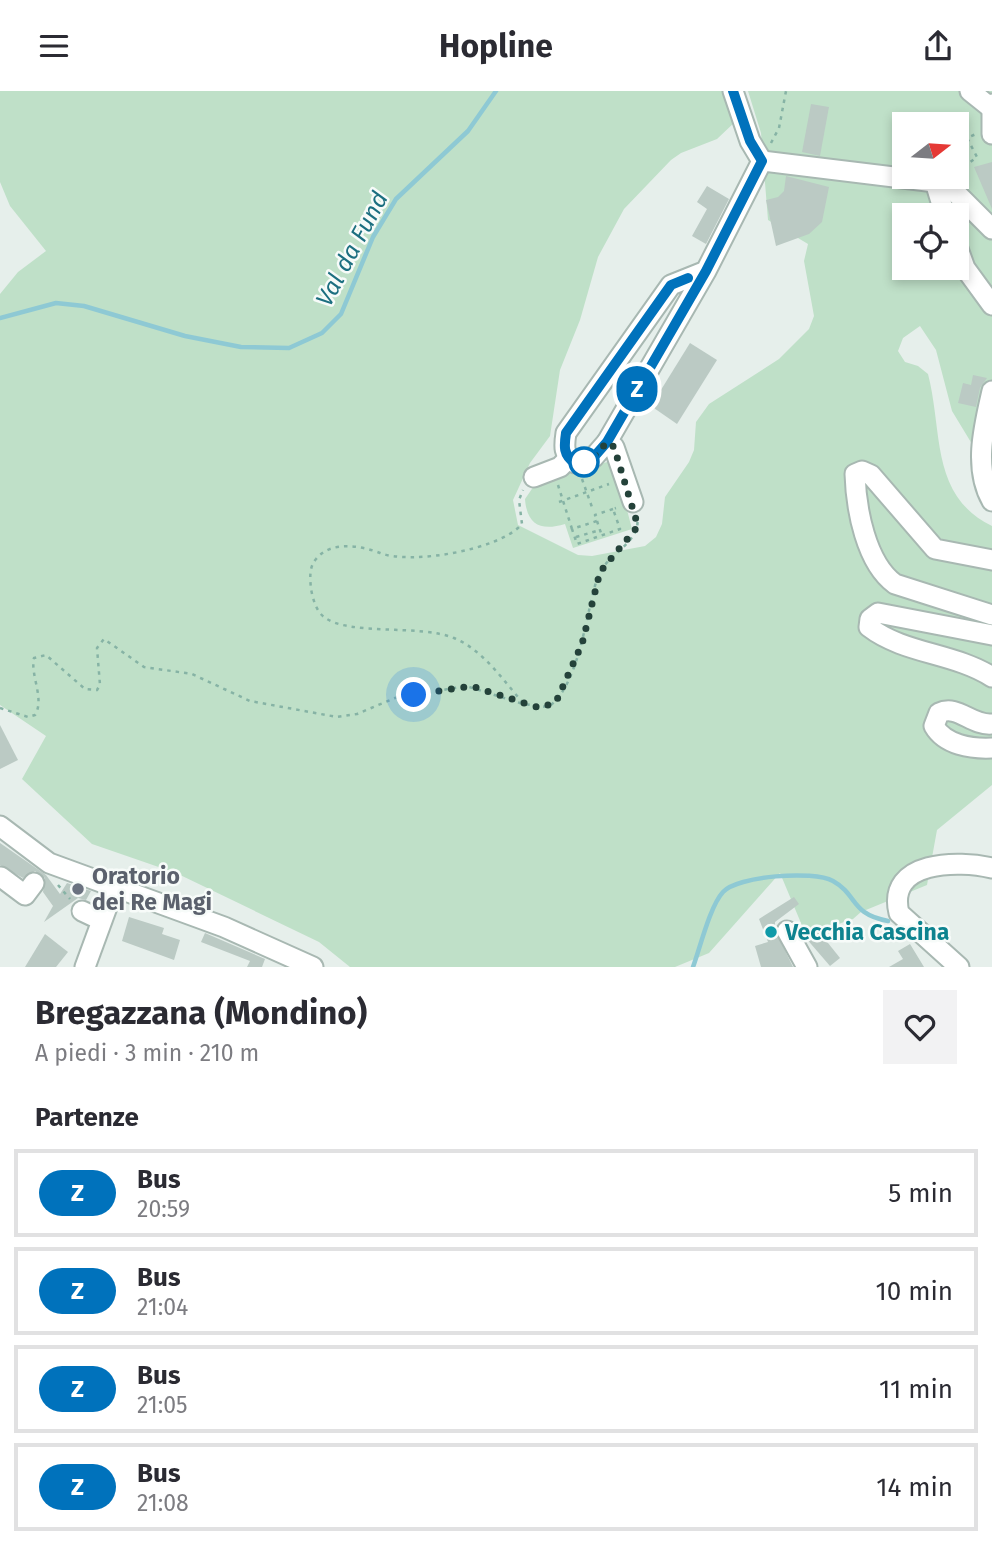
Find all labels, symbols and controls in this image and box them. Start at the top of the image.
icon: menu [35,27,73,65]
text: Hopline [439,27,553,65]
icon: share [919,27,957,65]
north arrow [892,112,970,189]
map controls [892,112,969,280]
water label: Val da Fund [310,187,394,311]
button: locate [892,203,969,280]
line badge: Z [614,366,660,412]
text: Z [630,375,644,403]
unlabelled marker [569,447,599,477]
your location [396,677,431,712]
place label: Oratorio dei Re Magi [92,862,212,916]
marker: Oratorio dei Re Magi [70,881,86,897]
place label: Vecchia Cascina [784,918,949,946]
marker: Vecchia Cascina [763,924,779,940]
button: heart [883,990,957,1064]
text: Bregazzana (Mondino) [35,993,367,1033]
text: A piedi · 3 min · 210 m [35,1039,259,1067]
text: Partenze [35,1102,139,1133]
text: Bus [137,1164,180,1195]
text: 5 min [888,1178,953,1209]
text: Z [71,1179,84,1207]
text: 20:59 [137,1195,190,1223]
text: Bus [137,1262,180,1293]
text: 10 min [875,1276,953,1307]
text: Z [71,1277,84,1305]
text: 21:04 [137,1293,188,1321]
text: Bus [137,1360,180,1391]
text: 11 min [879,1374,953,1405]
text: Z [71,1375,84,1403]
text: 21:05 [137,1391,188,1419]
text: Bus [137,1458,180,1489]
text: 14 min [876,1472,953,1503]
text: Z [71,1473,84,1501]
text: 21:08 [137,1489,189,1517]

